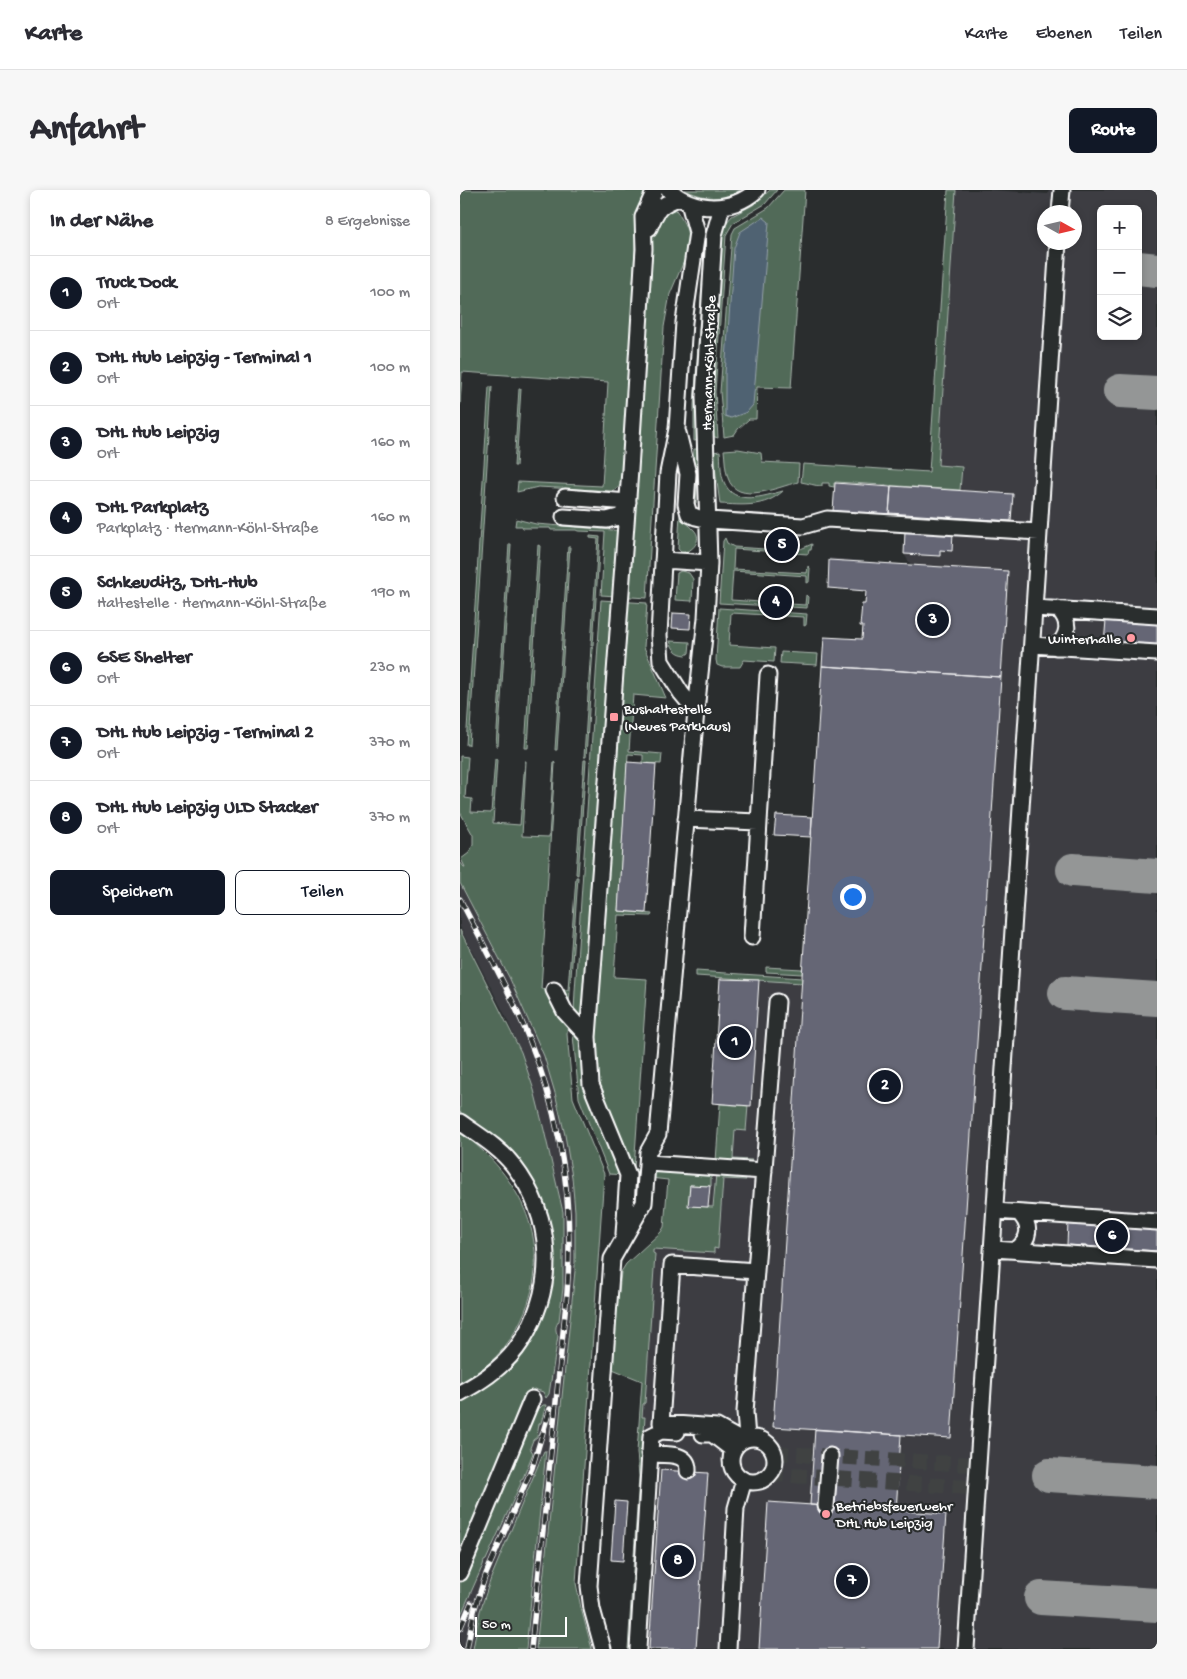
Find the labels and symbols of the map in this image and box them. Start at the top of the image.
north arrow [1037,205,1082,250]
street label: Hermann-Köhl-Straße [699,295,721,431]
pin: 5 [766,526,798,564]
pin: 4 [760,583,792,621]
pin: 3 [917,601,949,639]
place label: Winterhalle [1048,631,1121,649]
marker: Winterhalle [1125,632,1137,644]
place label: Bushaltestelle (Neues Parkhaus) [623,701,731,736]
marker: Bushaltestelle (Neues Parkhaus) [608,711,620,723]
your location [840,884,866,910]
pin: 1 [719,1023,751,1061]
pin: 2 [869,1067,901,1105]
pin: 6 [1096,1217,1128,1255]
place label: Betriebsfeuerwehr DHL Hub Leipzig [835,1498,954,1533]
marker: Betriebsfeuerwehr DHL Hub Leipzig [820,1508,832,1520]
pin: 8 [662,1542,694,1580]
pin: 7 [836,1562,868,1600]
scale bar [475,1614,568,1637]

